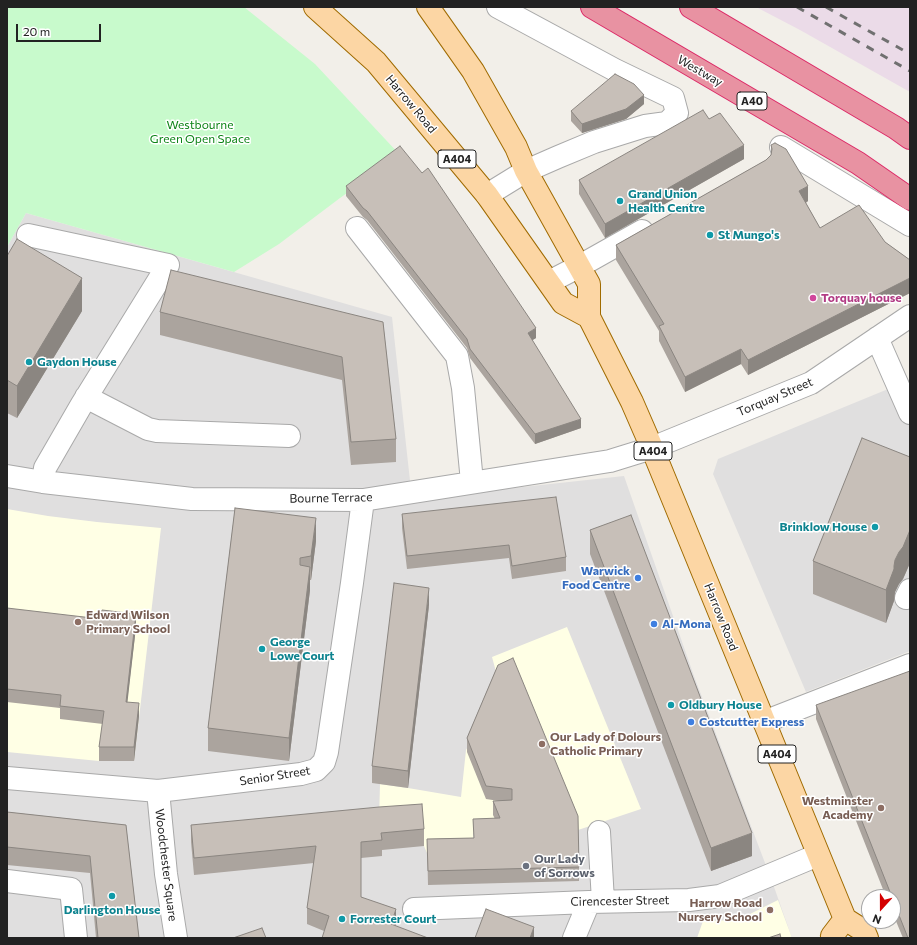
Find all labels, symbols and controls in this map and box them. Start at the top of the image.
scale bar [18,16,103,42]
text: 20 m [23,24,50,38]
street label: Westway [675,52,725,90]
street label: Harrow Road [382,72,440,136]
road number: A40 [737,92,767,110]
park label: Westbourne Green Open Space [150,118,250,146]
road number: A404 [438,150,476,168]
place label: Grand Union Health Centre [628,187,705,215]
marker: Grand Union Health Centre [615,196,625,206]
place label: St Mungo's [718,228,780,242]
marker: St Mungo's [705,230,715,240]
place label: Torquay house [821,291,902,305]
marker: Torquay house [808,293,818,303]
place label: Gaydon House [37,355,117,369]
marker: Gaydon House [24,357,34,367]
street label: Torquay Street [735,375,815,419]
road number: A404 [634,442,672,460]
street label: Bourne Terrace [289,490,373,506]
place label: Brinklow House [780,520,867,534]
marker: Brinklow House [870,522,880,532]
place label: Warwick Food Centre [562,564,630,592]
marker: Warwick Food Centre [633,573,643,583]
street label: Harrow Road [701,581,741,653]
place label: Edward Wilson Primary School [86,608,170,636]
marker: Edward Wilson Primary School [73,617,83,627]
place label: Al-Mona [662,617,711,631]
marker: Al-Mona [649,619,659,629]
place label: George Lowe Court [270,635,334,663]
marker: George Lowe Court [257,644,267,654]
place label: Oldbury House [679,698,762,712]
marker: Oldbury House [666,700,676,710]
place label: Costcutter Express [699,715,804,729]
marker: Costcutter Express [686,717,696,727]
place label: Our Lady of Dolours Catholic Primary [550,730,661,758]
marker: Our Lady of Dolours Catholic Primary [537,739,547,749]
road number: A404 [758,745,796,763]
street label: Senior Street [239,763,311,789]
place label: Westminster Academy [802,794,873,822]
marker: Westminster Academy [876,803,886,813]
street label: Woodchester Square [152,808,180,922]
place label: Our Lady of Sorrows [534,852,595,880]
marker: Our Lady of Sorrows [521,861,531,871]
north arrow [861,889,901,929]
marker: Darlington House [107,891,117,901]
street label: Cirencester Street [570,893,670,909]
place label: Harrow Road Nursery School [678,896,762,924]
place label: Darlington House [64,903,160,917]
marker: Harrow Road Nursery School [765,905,775,915]
place label: Forrester Court [350,912,436,926]
text: N [871,912,883,927]
marker: Forrester Court [337,914,347,924]

